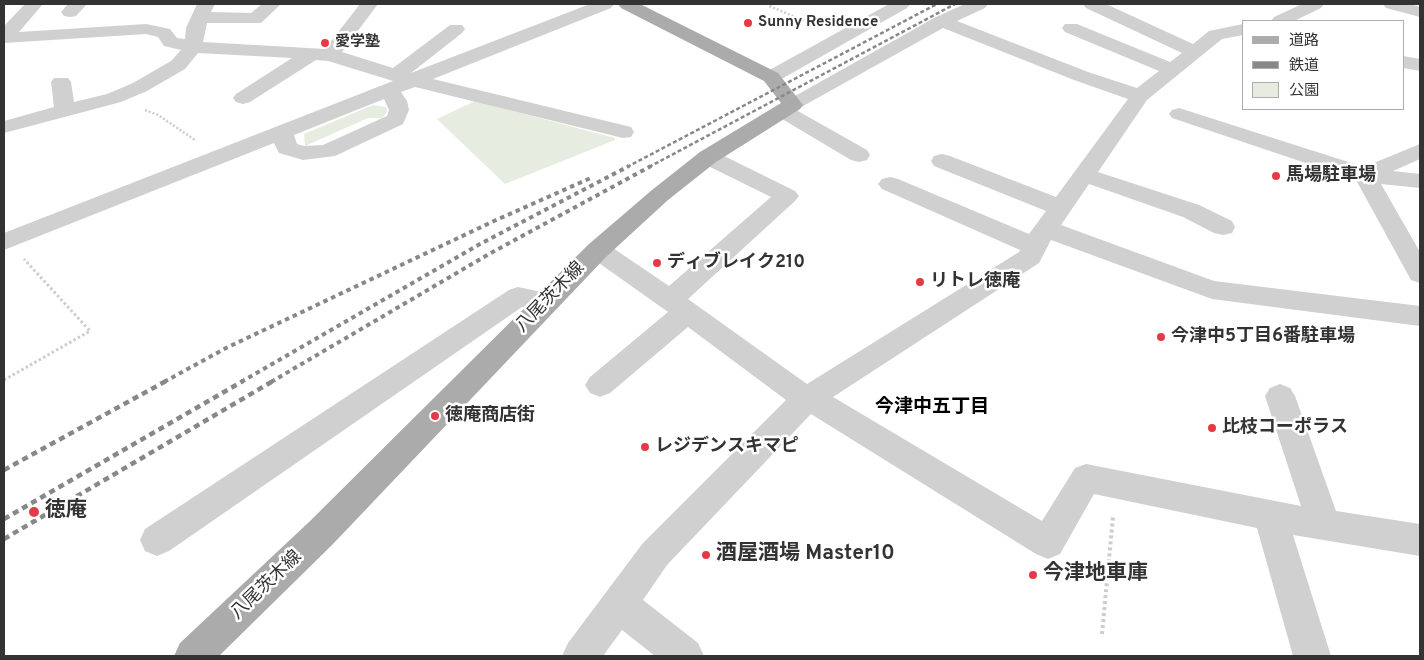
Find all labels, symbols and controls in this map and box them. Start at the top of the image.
place label: Sunny Residence [758,14,878,32]
marker: Sunny Residence [742,17,754,29]
legend [1242,20,1404,110]
text: 道路 [1289,32,1319,51]
place label: 愛学塾 [335,34,380,52]
marker: 愛学塾 [319,37,331,49]
text: 鉄道 [1289,57,1319,76]
text: 公園 [1289,82,1319,101]
place label: 馬場駐車場 [1286,165,1376,187]
marker: 馬場駐車場 [1270,170,1282,182]
place label: ディブレイク210 [667,252,805,274]
marker: ディブレイク210 [651,257,663,269]
street label: 八尾茨木線 [512,258,590,338]
place label: リトレ徳庵 [930,271,1020,293]
marker: リトレ徳庵 [914,276,926,288]
place label: 今津中5丁目6番駐車場 [1171,326,1355,348]
marker: 今津中5丁目6番駐車場 [1155,331,1167,343]
district label: 今津中五丁目 [875,397,989,419]
place label: 徳庵商店街 [445,405,535,427]
marker: 徳庵商店街 [429,410,441,422]
place label: 比枝コーポラス [1222,417,1348,439]
marker: 比枝コーポラス [1206,422,1218,434]
place label: レジデンスキマピ [655,436,799,458]
marker: レジデンスキマピ [639,441,651,453]
place label: 徳庵 [45,499,87,525]
marker: 徳庵 [27,505,41,519]
place label: 酒屋酒場 Master10 [716,542,895,568]
street label: 八尾茨木線 [227,547,307,625]
marker: 酒屋酒場 Master10 [700,549,712,561]
place label: 今津地車庫 [1043,562,1148,588]
marker: 今津地車庫 [1027,569,1039,581]

